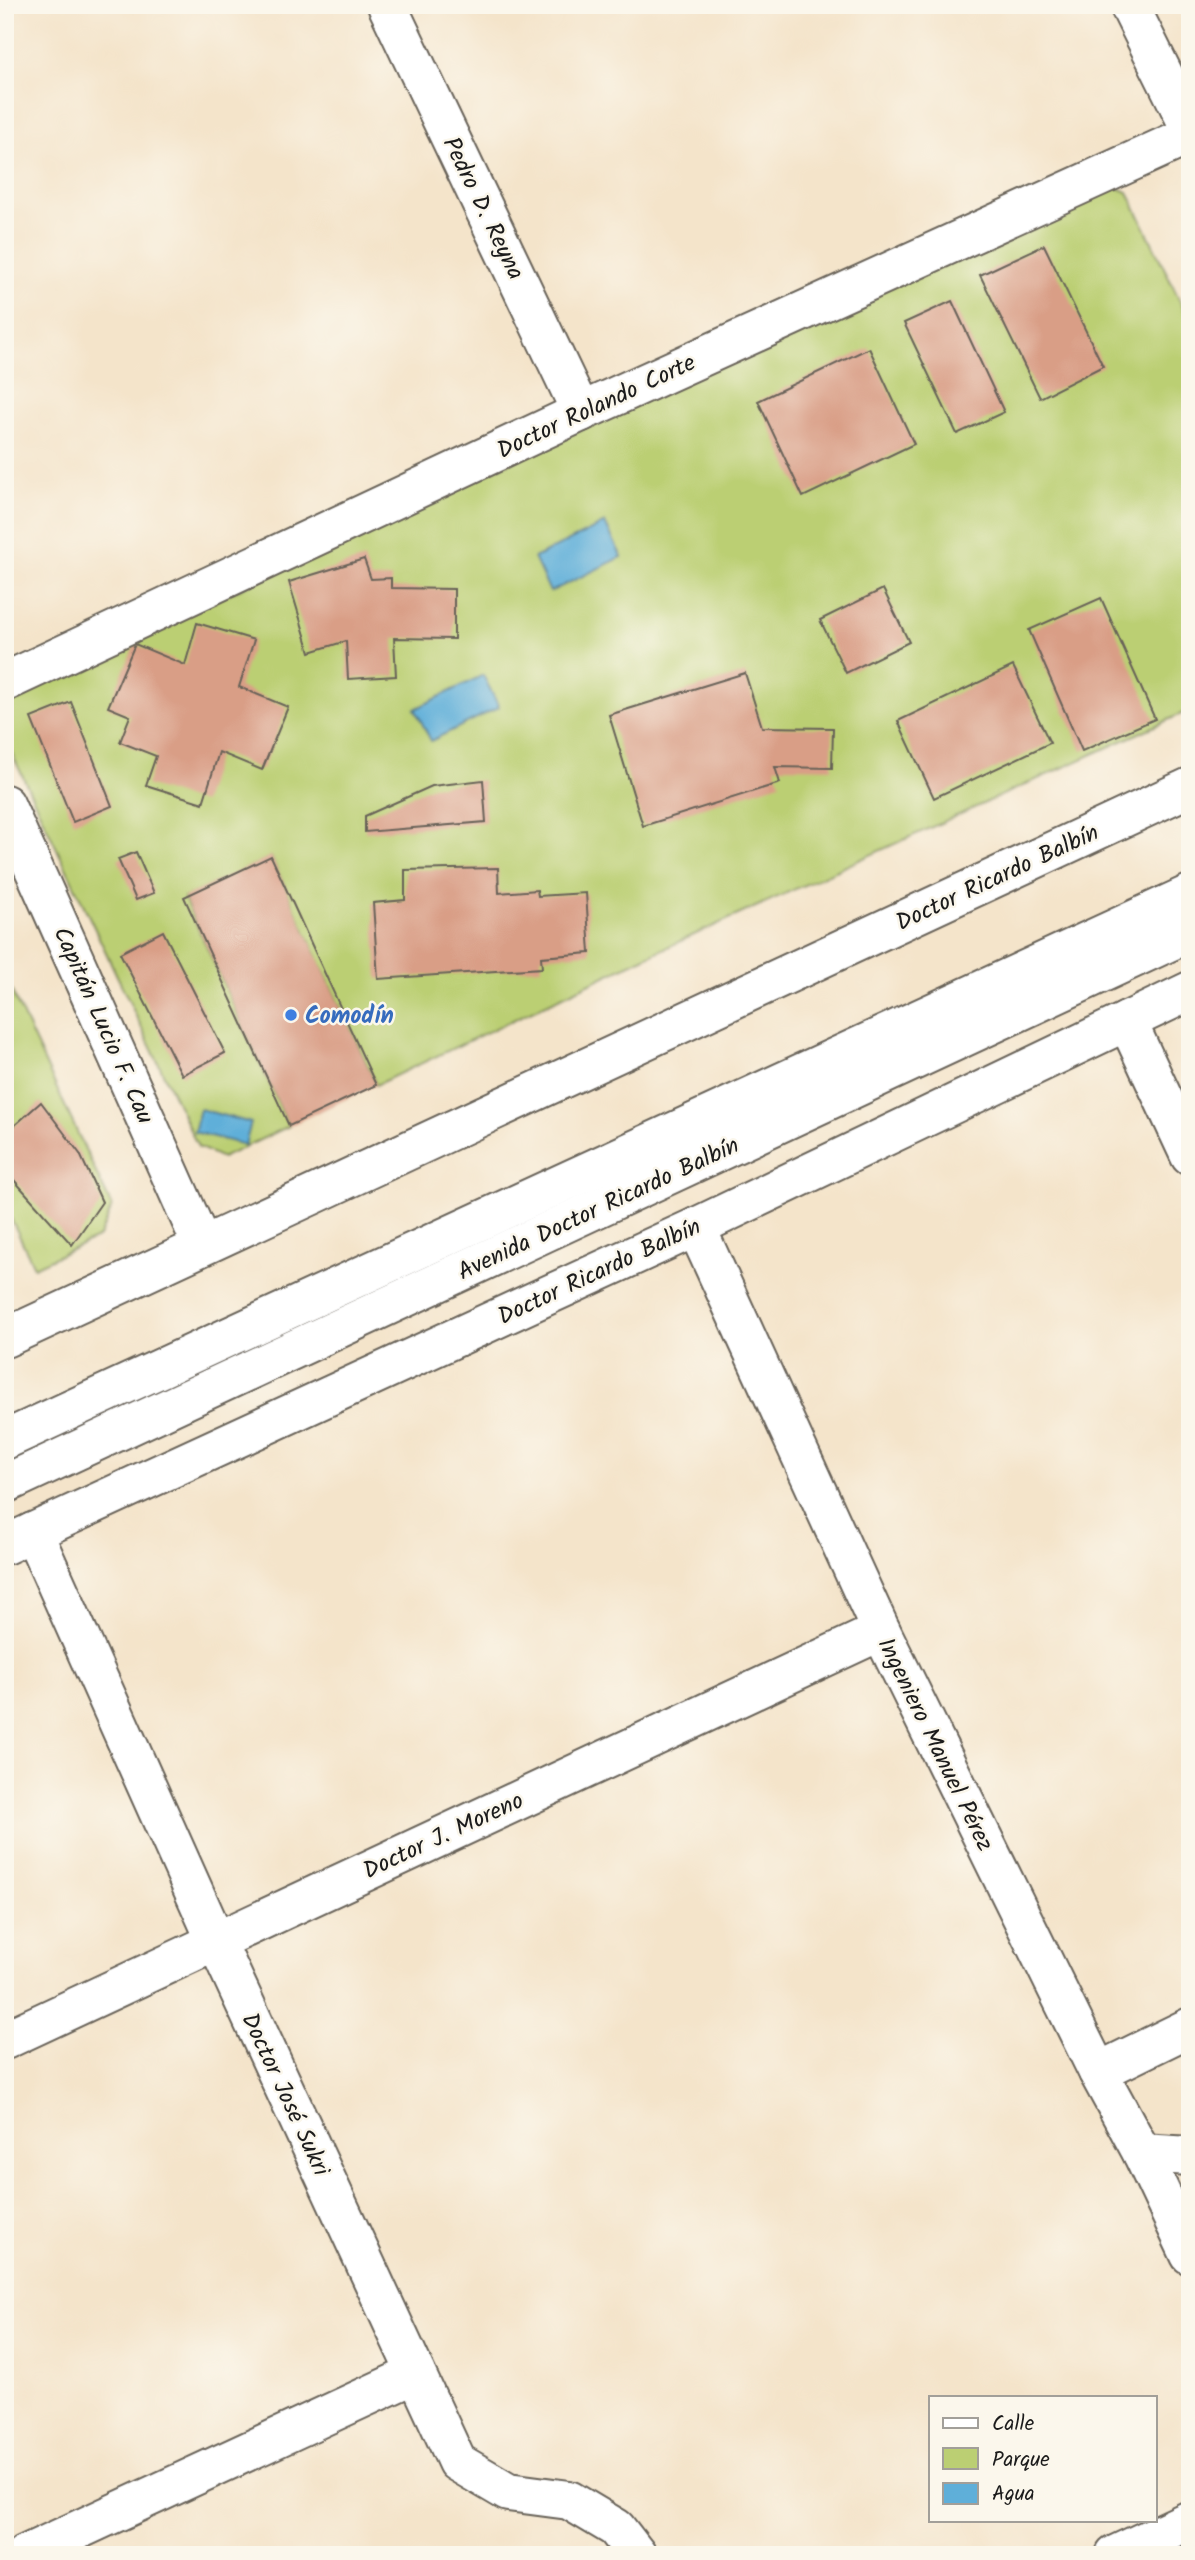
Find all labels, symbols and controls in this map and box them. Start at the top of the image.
street label: Pedro D. Reyna [431,130,534,287]
street label: Doctor Rolando Corte [491,344,703,471]
street label: Doctor Ricardo Balbín [890,814,1106,943]
street label: Capitán Lucio F. Cau [42,921,164,1131]
place label: Comodín [305,997,394,1036]
marker: Comodín [283,1007,299,1023]
street label: Avenida Doctor Ricardo Balbín [453,1130,743,1286]
street label: Doctor Ricardo Balbín [493,1211,705,1331]
street label: Ingeniero Manuel Pérez [866,1631,1003,1858]
street label: Doctor J. Moreno [357,1782,531,1891]
street label: Doctor José Sukri [230,2006,340,2184]
legend [929,2396,1156,2522]
text: Calle [992,2408,1035,2441]
text: Parque [992,2444,1050,2477]
text: Agua [992,2478,1035,2511]

